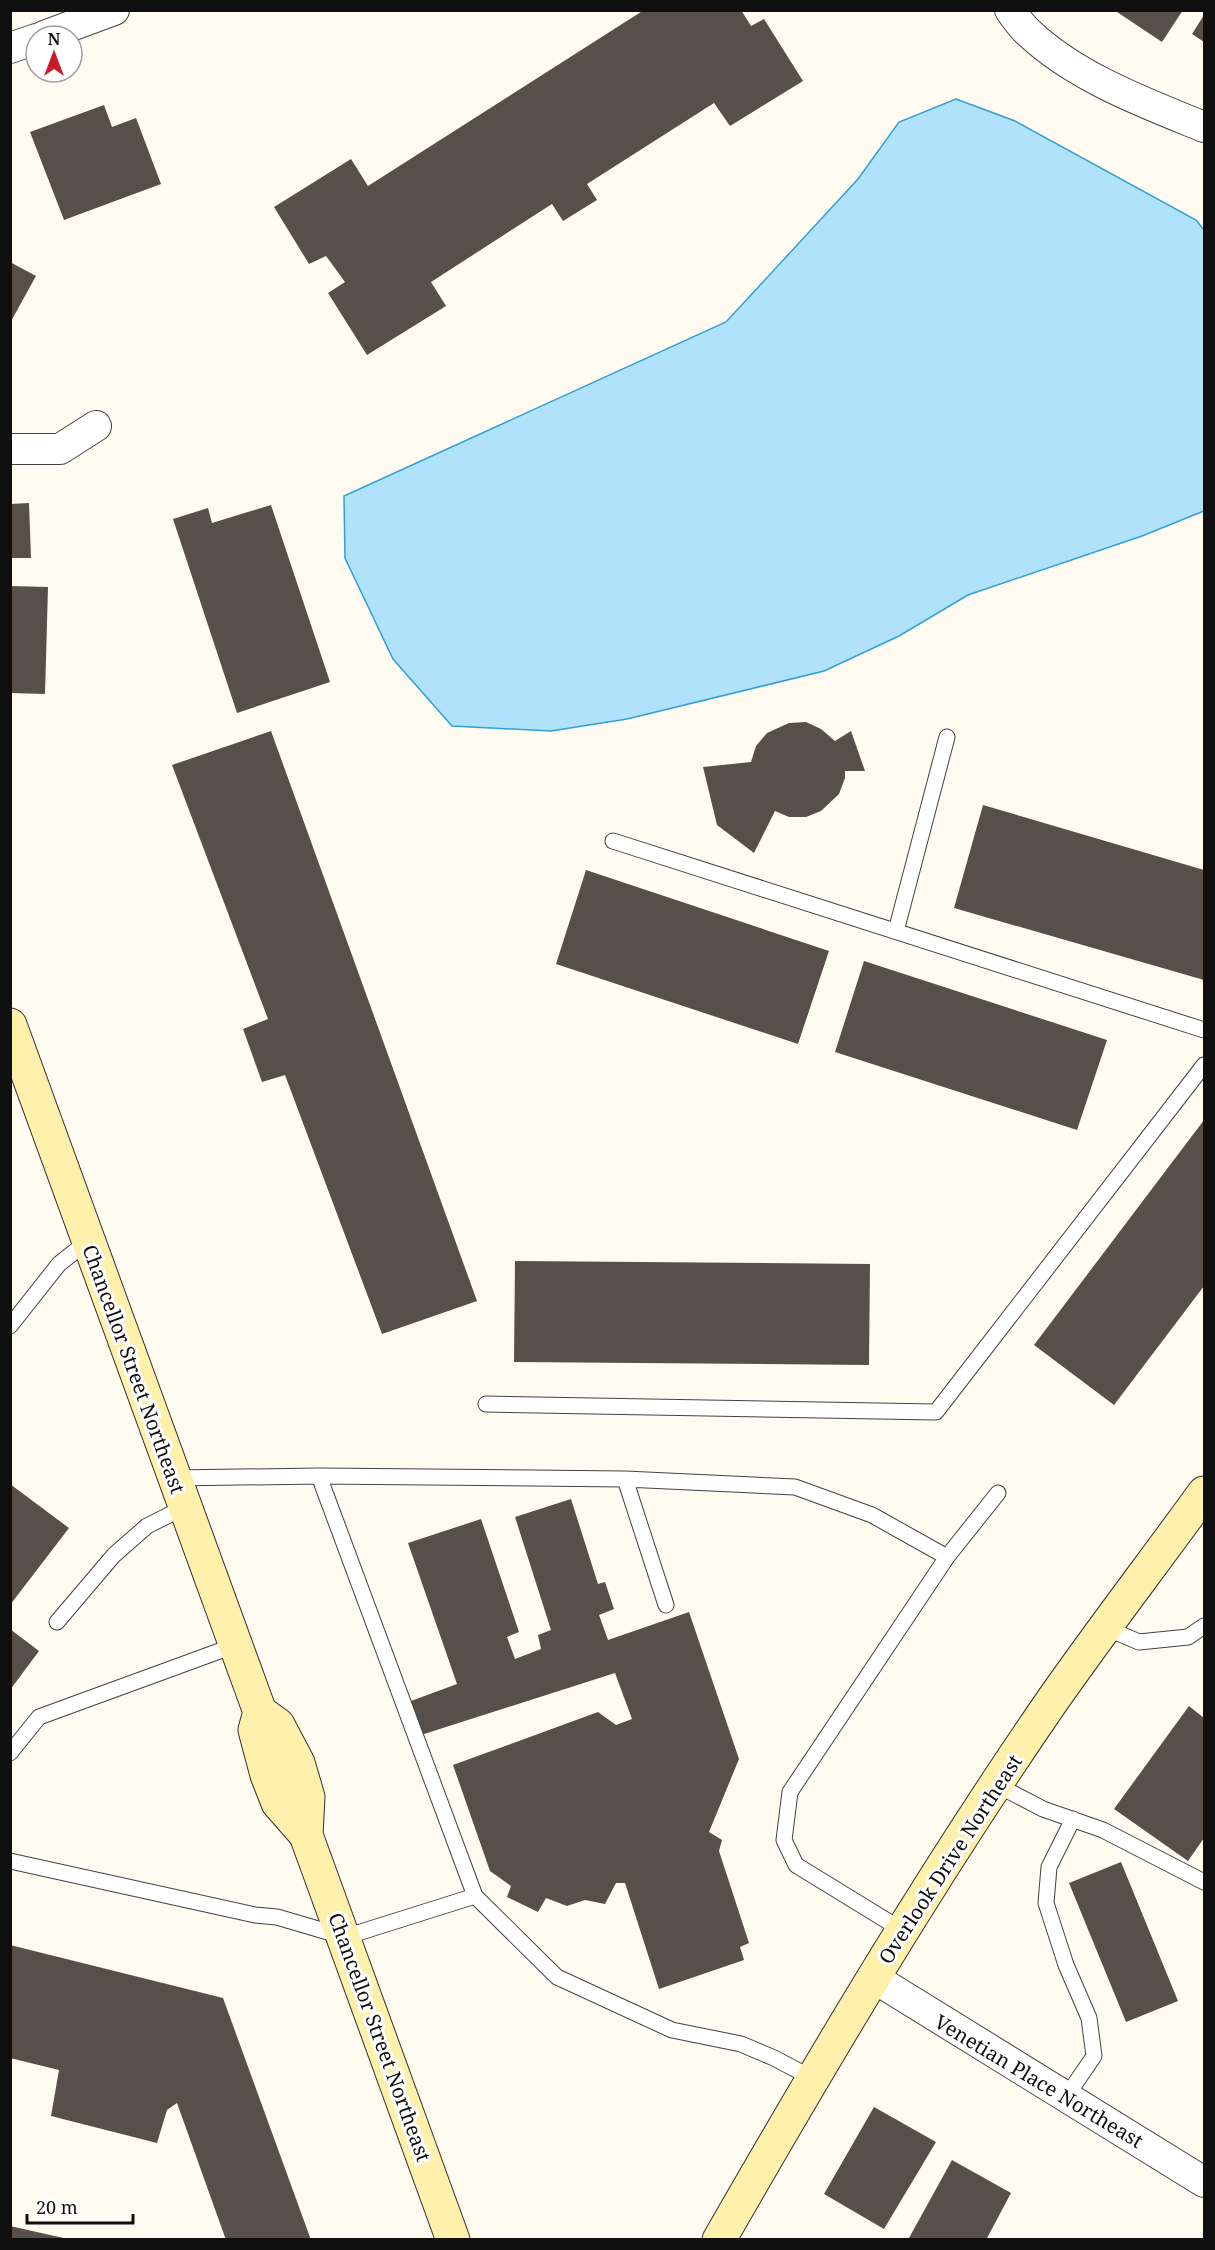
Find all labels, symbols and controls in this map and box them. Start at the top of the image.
north arrow [24,24,84,84]
text: N [48,28,61,50]
street label: Chancellor Street Northeast [76,1241,192,1497]
street label: Overlook Drive Northeast [872,1749,1028,1969]
street label: Chancellor Street Northeast [322,1909,438,2165]
street label: Venetian Place Northeast [930,2008,1148,2154]
scale bar [27,2187,134,2225]
text: 20 m [36,2195,78,2219]

